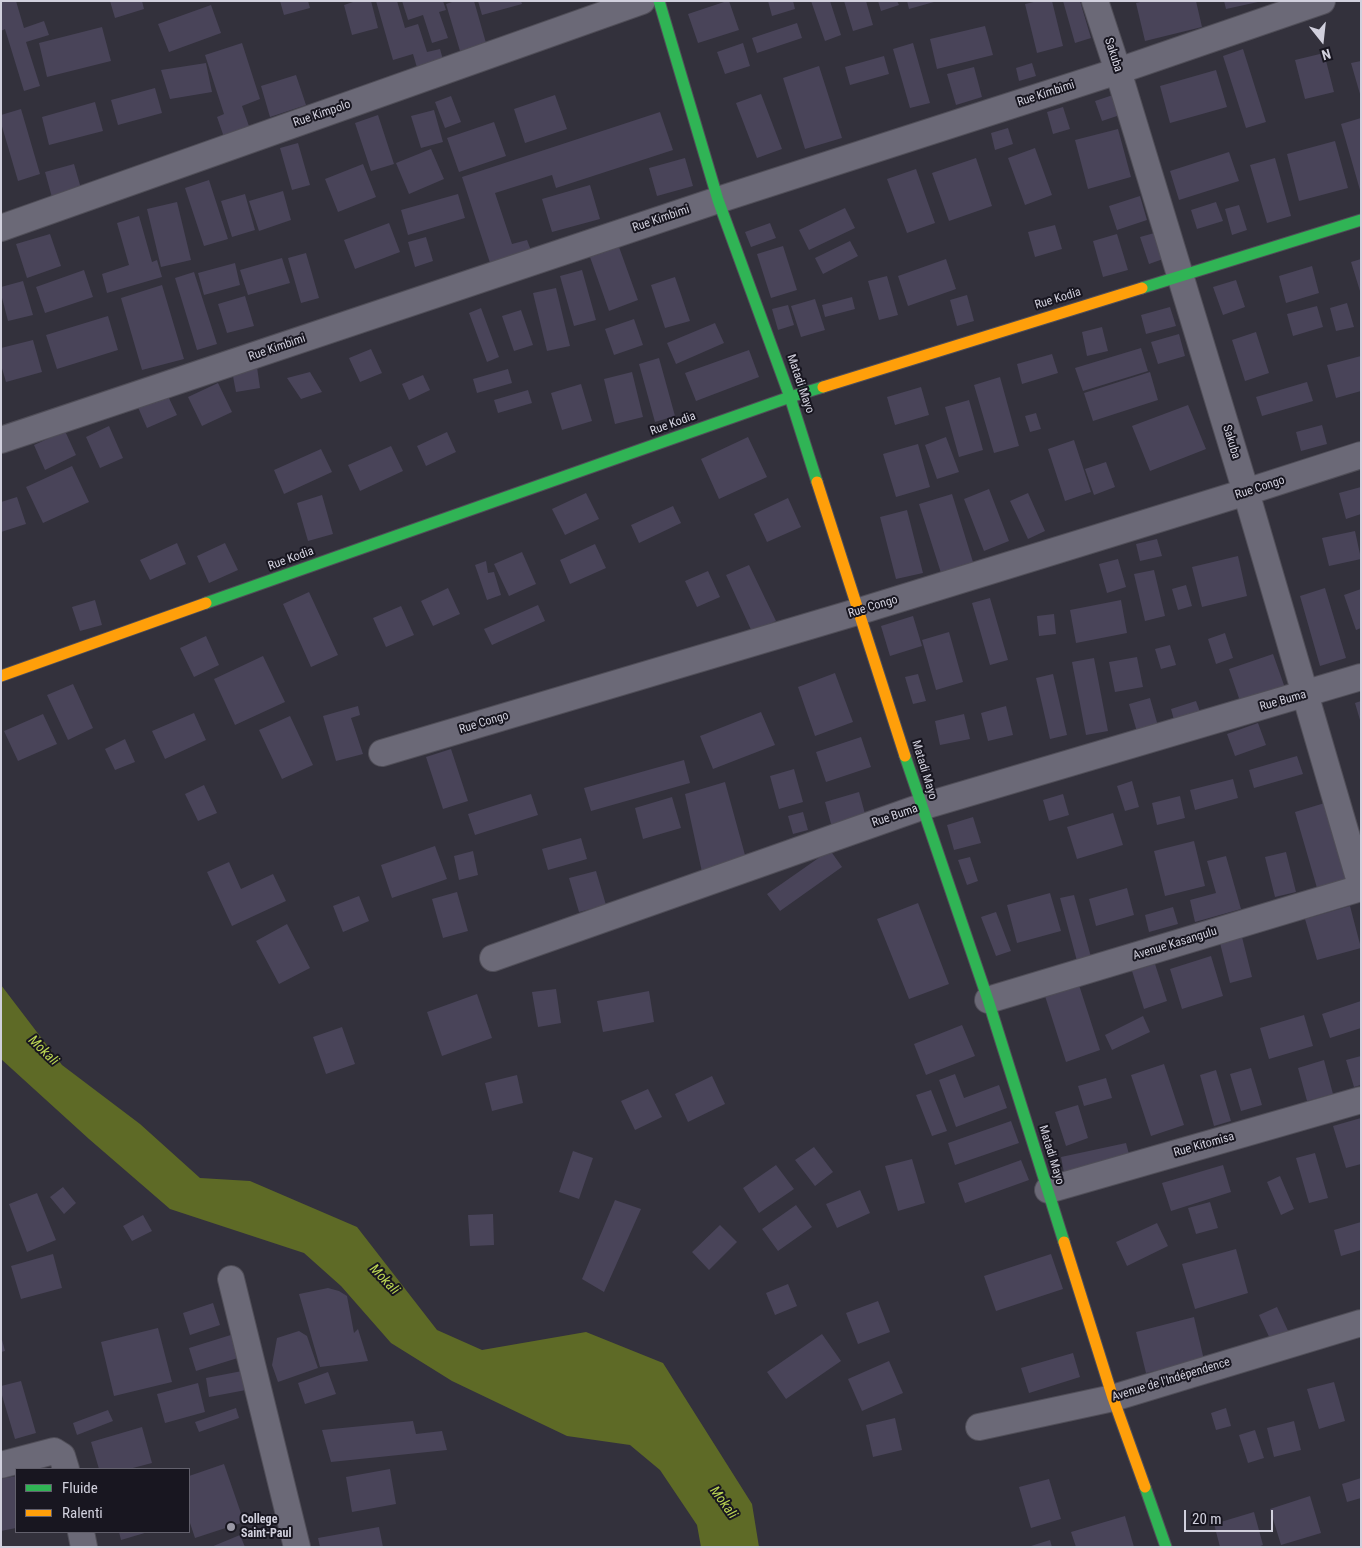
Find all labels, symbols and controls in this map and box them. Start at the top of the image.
north arrow [1297,15,1347,65]
street label: Sakuba [1101,36,1125,74]
text: N [1320,46,1332,63]
street label: Rue Kimbimi [1016,78,1076,110]
street label: Rue Kimpolo [291,97,353,131]
street label: Rue Kimbimi [631,203,691,235]
street label: Rue Kodia [1033,285,1083,313]
street label: Rue Kimbimi [247,332,307,364]
street label: Matadi Mayo [783,353,817,415]
street label: Rue Kodia [648,409,698,439]
street label: Sakuba [1219,423,1243,461]
street label: Rue Congo [1233,473,1287,503]
street label: Rue Kodia [266,544,316,574]
street label: Rue Congo [846,593,900,621]
street label: Rue Buma [1258,688,1308,714]
street label: Rue Congo [457,709,511,737]
street label: Matadi Mayo [908,739,940,801]
street label: Rue Buma [870,801,920,831]
street label: Avenue Kasangulu [1131,924,1219,964]
water label: Mokali [24,1032,62,1070]
street label: Matadi Mayo [1035,1124,1067,1186]
street label: Rue Kitomisa [1172,1129,1236,1161]
water label: Mokali [365,1261,403,1299]
street label: Avenue de l'Indépendence [1110,1355,1232,1405]
legend [15,1468,190,1533]
text: Fluide [62,1479,98,1497]
water label: Mokali [706,1484,740,1522]
scale bar [1187,1500,1276,1532]
text: Ralenti [62,1504,103,1522]
text: 20 m [1192,1510,1222,1528]
place label: College Saint-Paul [241,1513,291,1541]
marker: College Saint-Paul [225,1521,237,1533]

